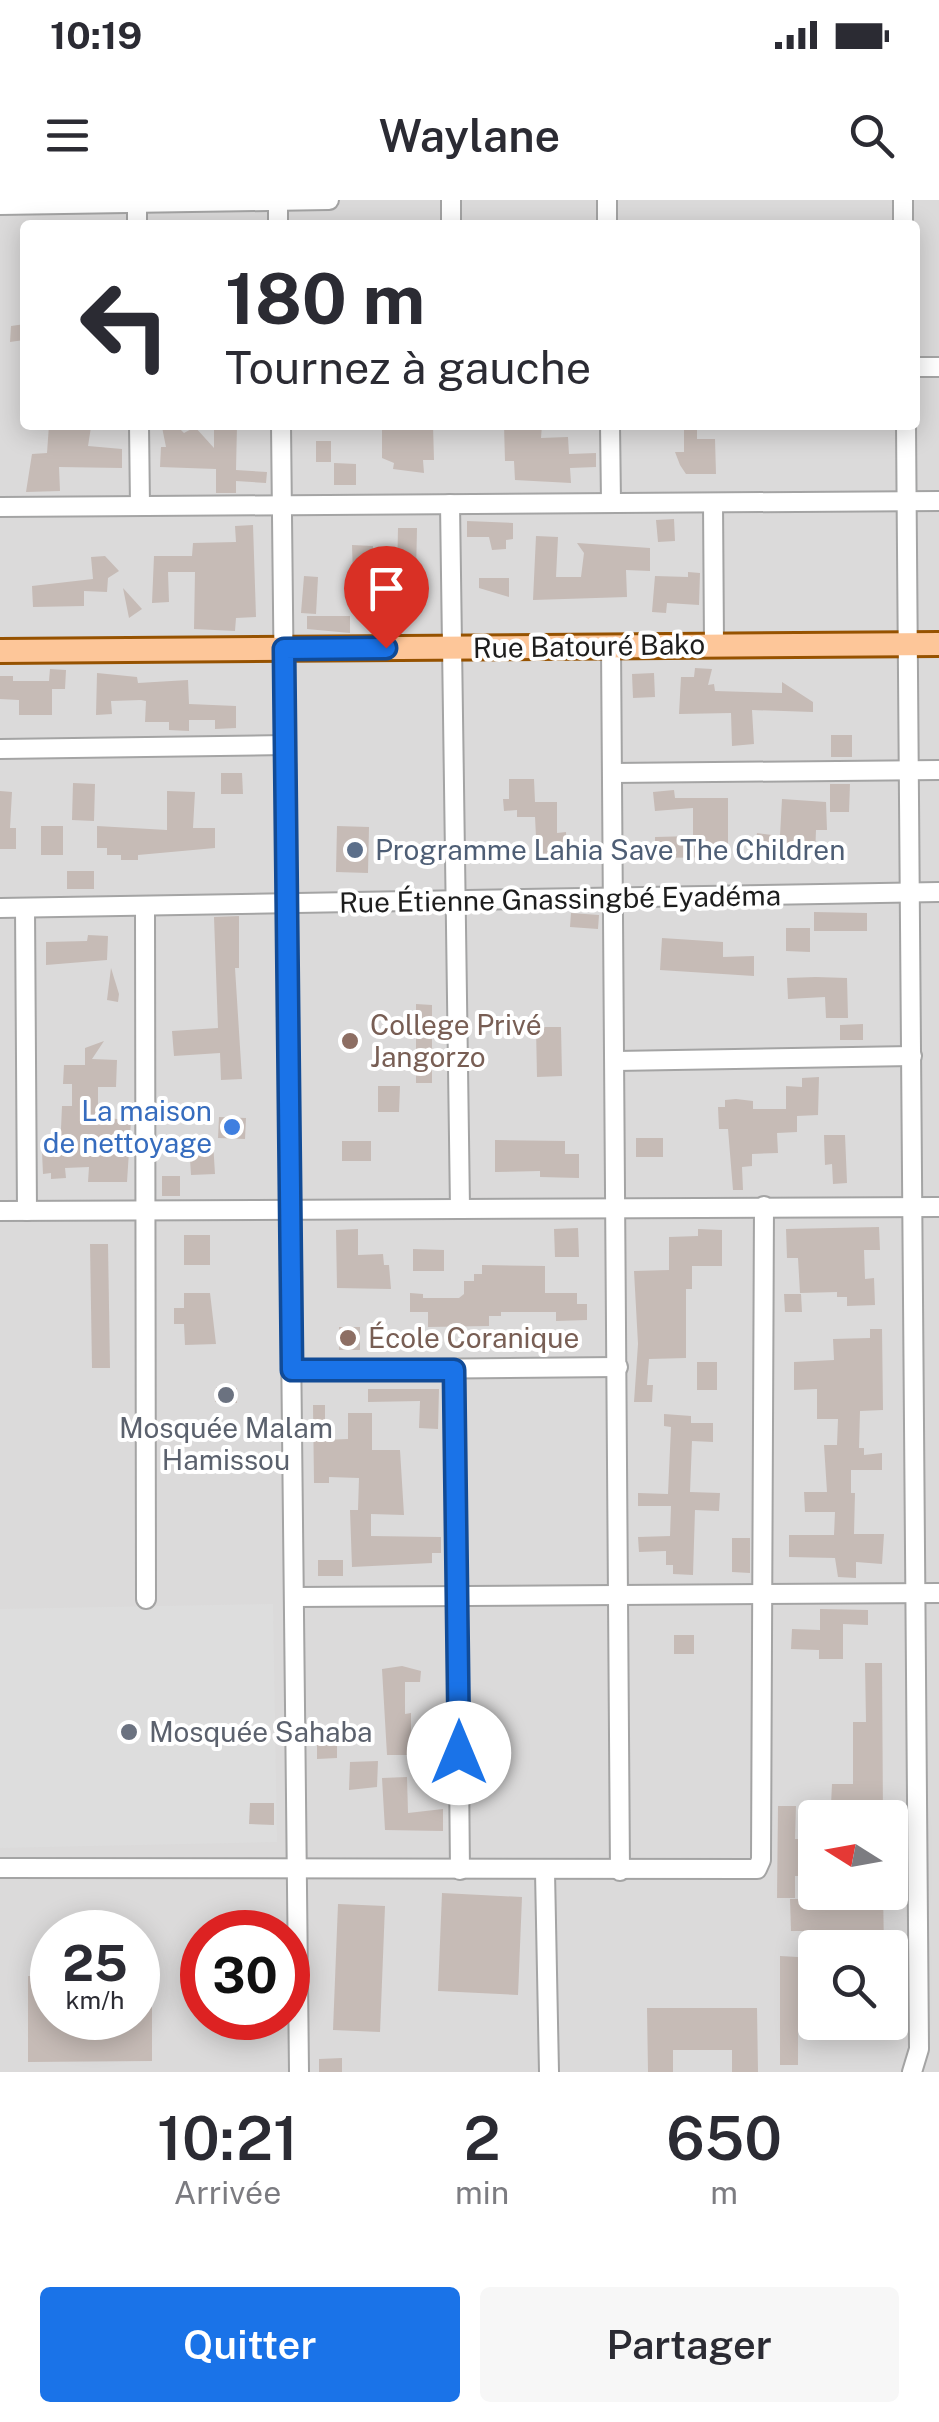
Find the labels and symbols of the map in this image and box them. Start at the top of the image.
pin [344,546,429,649]
street label: Rue Batouré Bako [473,627,705,664]
place label: Programme Lahia Save The Children [375,833,845,866]
marker: Programme Lahia Save The Children [344,839,366,861]
street label: Rue Étienne Gnassingbé Eyadéma [339,878,781,919]
place label: College Privé Jangorzo [370,1008,542,1073]
marker: College Privé Jangorzo [339,1030,361,1052]
place label: La maison de nettoyage [43,1094,212,1159]
marker: La maison de nettoyage [221,1116,243,1138]
place label: École Coranique [368,1321,579,1354]
marker: École Coranique [337,1327,359,1349]
marker: Mosquée Malam Hamissou [215,1384,237,1406]
place label: Mosquée Malam Hamissou [119,1411,333,1476]
position arrow [407,1701,511,1805]
place label: Mosquée Sahaba [149,1715,373,1748]
marker: Mosquée Sahaba [118,1721,140,1743]
north arrow [798,1800,908,1910]
speed limit sign: 30 [180,1910,310,2040]

